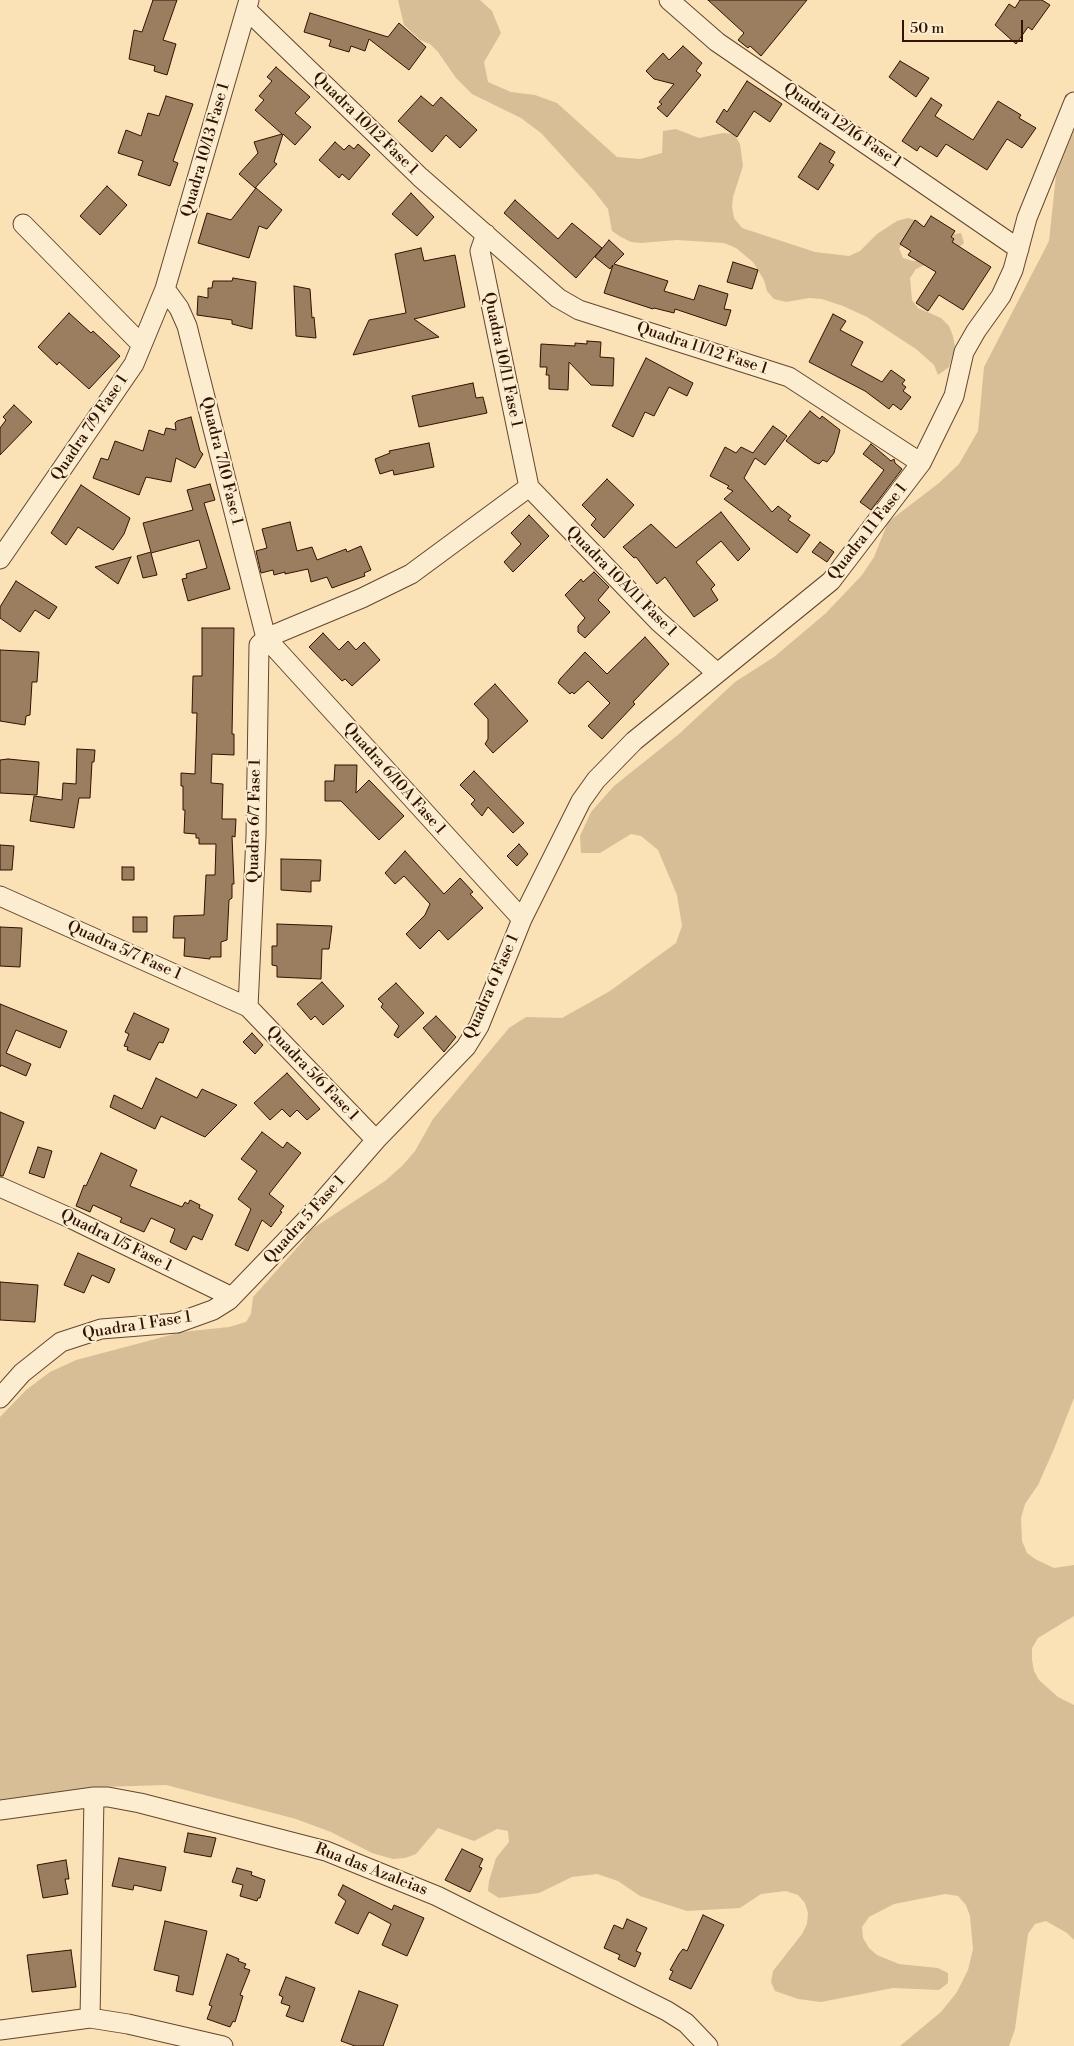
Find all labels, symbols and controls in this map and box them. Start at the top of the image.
scale bar [904,10,1025,42]
text: 50 m [910,19,944,38]
street label: Quadra 10/12 Fase 1 [308,69,422,179]
street label: Quadra 12/16 Fase 1 [779,79,905,173]
street label: Quadra 10/13 Fase 1 [178,81,234,219]
street label: Quadra 10/11 Fase 1 [478,291,526,429]
street label: Quadra 11/12 Fase 1 [634,319,770,379]
street label: Quadra 7/9 Fase 1 [47,371,133,485]
street label: Quadra 7/10 Fase 1 [196,395,246,527]
street label: Quadra 11 Fase 1 [824,480,912,584]
street label: Quadra 10A/11 Fase 1 [562,523,680,641]
street label: Quadra 6/10A Fase 1 [339,719,449,839]
street label: Quadra 6/7 Fase 1 [244,759,266,883]
street label: Quadra 5/7 Fase 1 [64,917,184,985]
street label: Quadra 6 Fase 1 [460,932,524,1042]
street label: Quadra 5/6 Fase 1 [262,1022,362,1126]
street label: Quadra 5 Fase 1 [260,1172,350,1268]
street label: Quadra 1/5 Fase 1 [57,1206,175,1276]
street label: Quadra 1 Fase 1 [81,1308,193,1344]
street label: Rua das Azaleias [312,1840,430,1900]

